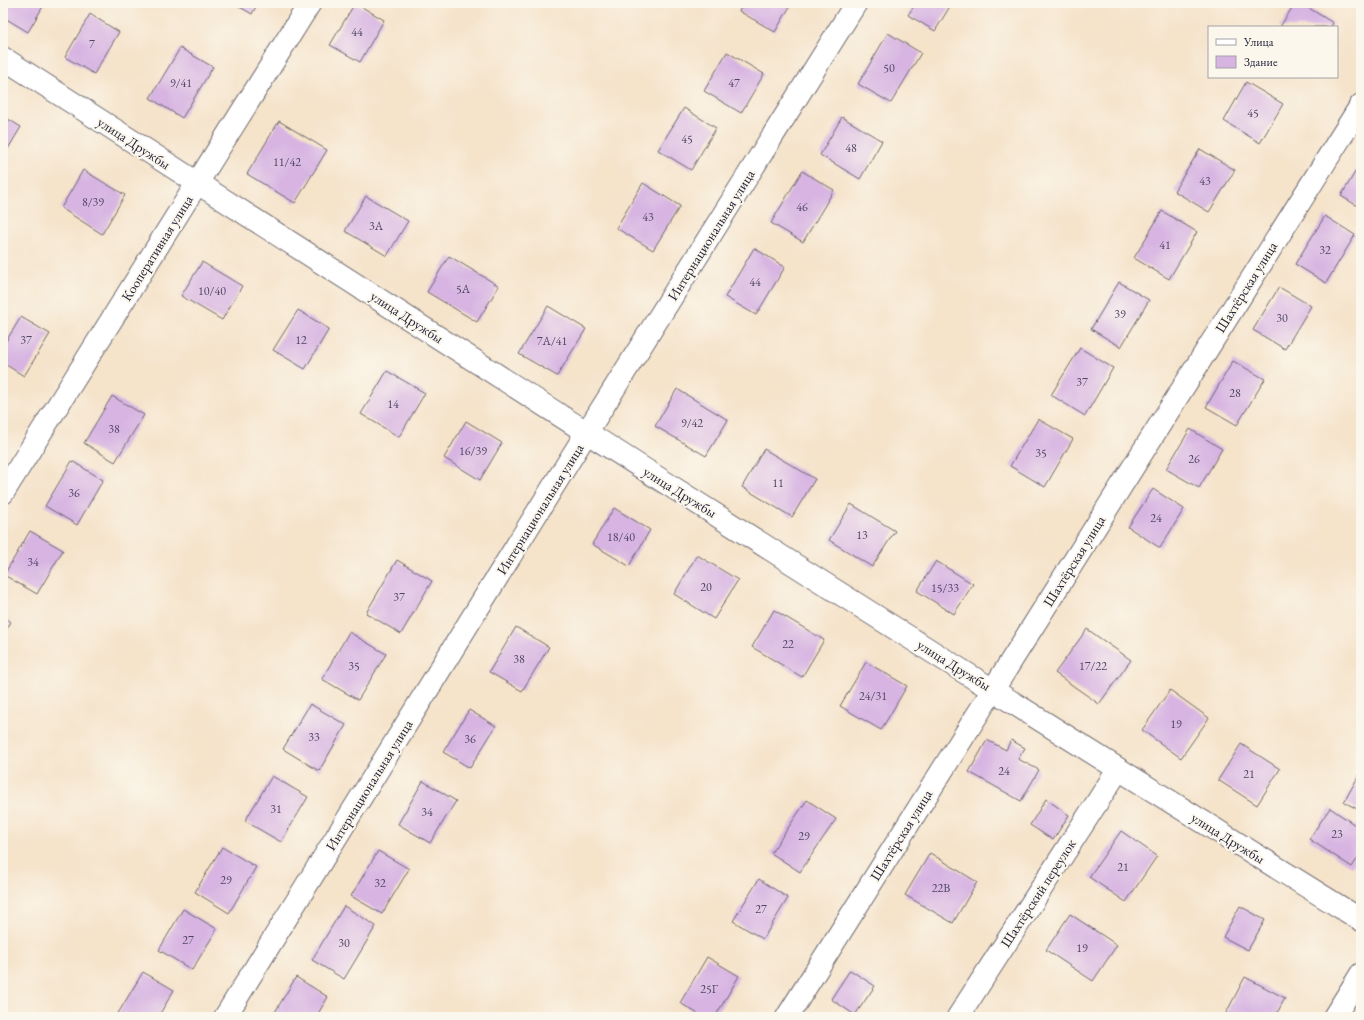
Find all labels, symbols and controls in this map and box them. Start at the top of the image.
house number: 44 [351,24,363,40]
legend [1208,26,1338,78]
text: Улица [1243,34,1274,50]
house number: 7 [89,36,95,52]
text: Здание [1244,54,1278,70]
house number: 50 [883,60,895,76]
house number: 9/41 [170,75,192,91]
house number: 47 [728,75,740,91]
house number: 45 [1247,105,1259,121]
street label: улица Дружбы [94,113,174,173]
house number: 45 [681,131,693,147]
house number: 48 [845,140,857,156]
house number: 11/42 [273,154,301,170]
street label: Интернациональная улица [663,166,759,304]
house number: 43 [1199,173,1211,189]
street label: Кооперативная улица [117,191,197,304]
house number: 8/39 [82,194,104,210]
house number: 46 [796,199,808,215]
house number: 43 [642,209,654,225]
house number: 3А [369,218,384,234]
house number: 41 [1159,237,1171,253]
street label: Шахтёрская улица [1211,238,1281,336]
house number: 32 [1319,242,1331,258]
house number: 44 [749,274,761,290]
house number: 5А [456,281,471,297]
house number: 10/40 [198,283,226,299]
street label: улица Дружбы [367,287,447,347]
house number: 39 [1114,306,1126,322]
house number: 30 [1276,310,1288,326]
house number: 37 [20,332,32,348]
house number: 12 [295,332,307,348]
house number: 7А/41 [537,333,567,349]
house number: 37 [1076,374,1088,390]
house number: 28 [1229,385,1241,401]
house number: 14 [387,396,399,412]
house number: 9/42 [681,415,703,431]
house number: 38 [108,421,120,437]
street label: Интернациональная улица [492,440,588,578]
house number: 16/39 [459,443,487,459]
house number: 35 [1035,445,1047,461]
house number: 26 [1188,451,1200,467]
street label: улица Дружбы [640,462,721,522]
house number: 11 [772,475,784,491]
house number: 36 [68,485,80,501]
house number: 24 [1150,510,1162,526]
street label: Шахтёрская улица [1039,512,1109,610]
house number: 13 [856,527,868,543]
house number: 18/40 [607,529,635,545]
house number: 34 [27,554,39,570]
house number: 20 [700,579,712,595]
house number: 15/33 [931,580,959,596]
house number: 37 [393,589,405,605]
street label: улица Дружбы [914,635,995,695]
house number: 22 [782,636,794,652]
house number: 38 [513,651,525,667]
house number: 35 [348,658,360,674]
house number: 17/22 [1079,658,1107,674]
house number: 24/31 [859,688,887,704]
street label: Интернациональная улица [321,716,417,854]
house number: 19 [1170,716,1182,732]
house number: 33 [308,729,320,745]
house number: 36 [464,731,476,747]
house number: 24 [998,763,1010,779]
house number: 21 [1243,766,1255,782]
street label: Шахтёрская улица [866,786,936,884]
house number: 31 [270,801,282,817]
house number: 34 [421,804,433,820]
street label: улица Дружбы [1188,808,1269,868]
house number: 23 [1331,826,1343,842]
house number: 29 [798,828,810,844]
street label: Шахтёрский переулок [996,835,1080,951]
house number: 21 [1117,859,1129,875]
house number: 29 [220,872,232,888]
house number: 32 [374,875,386,891]
house number: 22В [932,880,950,896]
house number: 27 [755,901,767,917]
house number: 27 [182,932,194,948]
house number: 30 [338,935,350,951]
house number: 19 [1076,940,1088,956]
house number: 25Г [700,981,719,997]

